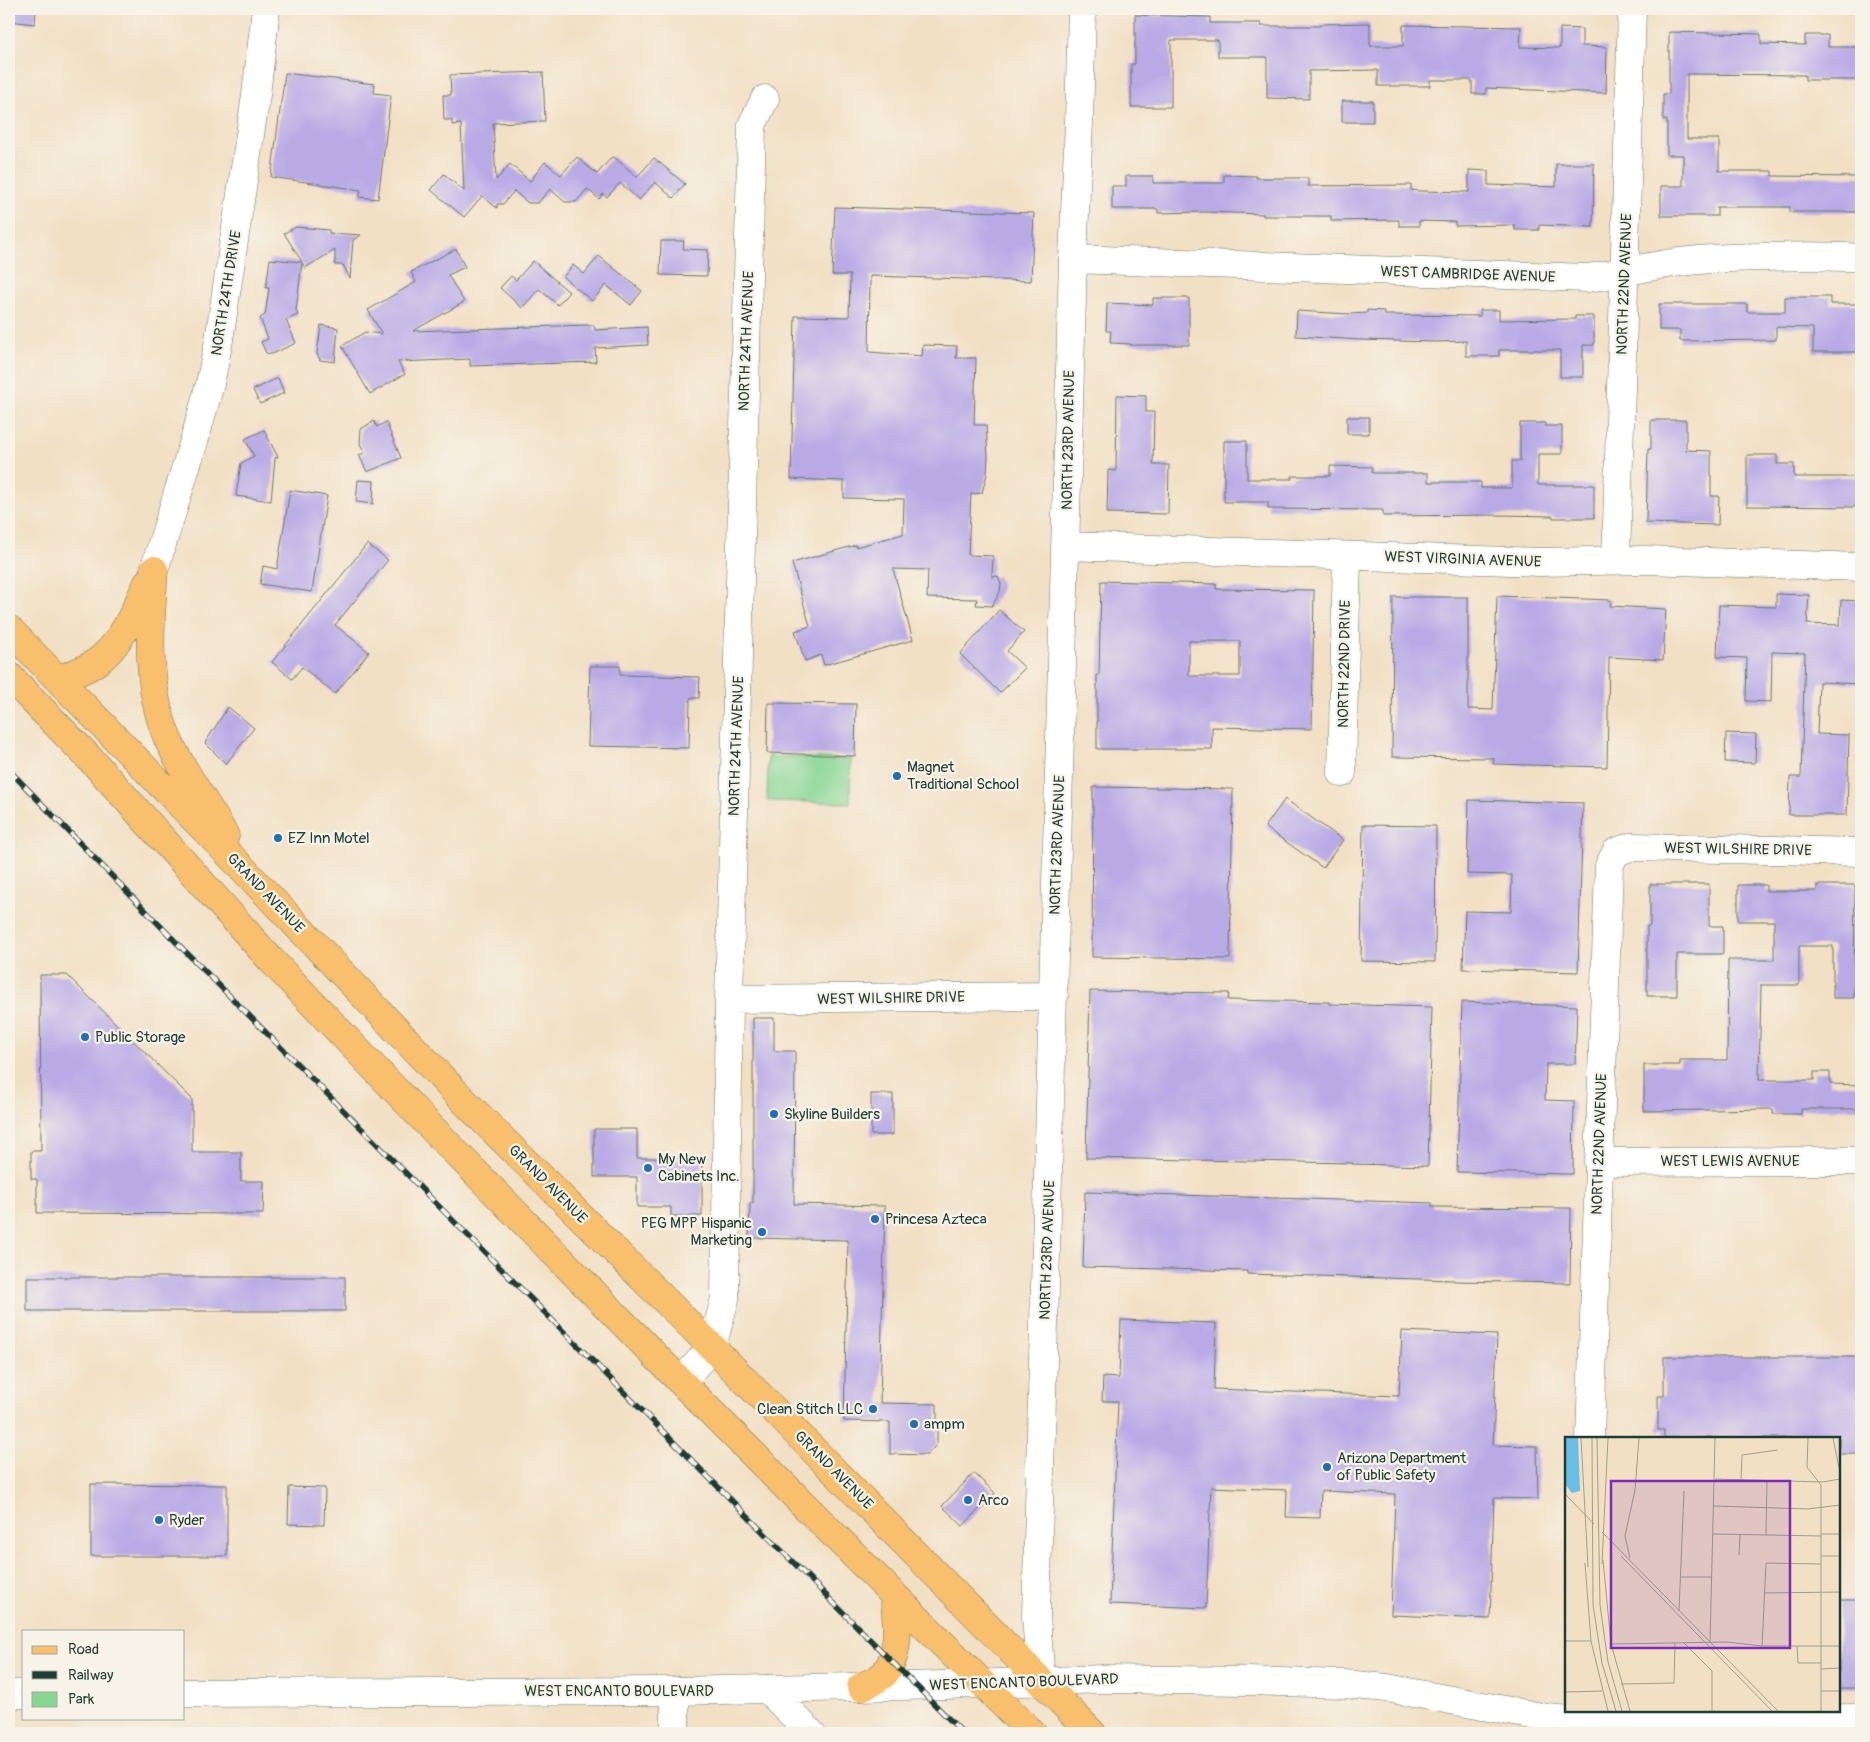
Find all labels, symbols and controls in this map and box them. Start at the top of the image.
street label: NORTH 22ND AVENUE [1613,213,1636,355]
street label: NORTH 24TH DRIVE [207,229,246,357]
street label: WEST CAMBRIDGE AVENUE [1380,262,1556,287]
street label: NORTH 24TH AVENUE [735,270,758,411]
street label: NORTH 23RD AVENUE [1058,370,1079,510]
street label: WEST VIRGINIA AVENUE [1384,547,1542,572]
street label: NORTH 22ND DRIVE [1334,600,1355,728]
street label: NORTH 24TH AVENUE [725,675,748,816]
place label: Magnet Traditional School [907,758,1019,794]
marker: Magnet Traditional School [891,770,903,782]
street label: NORTH 23RD AVENUE [1046,775,1069,915]
place label: EZ Inn Motel [288,829,370,848]
marker: EZ Inn Motel [272,832,284,844]
street label: WEST WILSHIRE DRIVE [1664,839,1812,860]
street label: GRAND AVENUE [223,849,309,937]
street label: WEST WILSHIRE DRIVE [817,988,965,1009]
place label: Public Storage [95,1028,186,1047]
marker: Public Storage [79,1031,91,1043]
street label: NORTH 22ND AVENUE [1588,1073,1611,1215]
place label: Skyline Builders [784,1105,880,1124]
marker: Skyline Builders [768,1108,780,1120]
street label: GRAND AVENUE [504,1141,591,1228]
place label: My New Cabinets Inc. [658,1150,740,1186]
street label: WEST LEWIS AVENUE [1661,1152,1800,1171]
marker: My New Cabinets Inc. [642,1162,654,1174]
street label: NORTH 23RD AVENUE [1036,1180,1059,1320]
place label: Princesa Azteca [885,1210,987,1229]
marker: Princesa Azteca [869,1213,881,1225]
place label: PEG MPP Hispanic Marketing [641,1214,752,1250]
marker: PEG MPP Hispanic Marketing [756,1226,768,1238]
place label: Clean Stitch LLC [757,1400,863,1419]
marker: Clean Stitch LLC [867,1403,879,1415]
place label: ampm [924,1415,965,1434]
marker: ampm [908,1418,920,1430]
street label: GRAND AVENUE [790,1427,877,1514]
inset map [1565,1437,1840,1712]
place label: Arizona Department of Public Safety [1337,1449,1467,1485]
marker: Arizona Department of Public Safety [1321,1461,1333,1473]
place label: Arco [978,1491,1009,1510]
marker: Arco [962,1494,974,1506]
place label: Ryder [169,1511,205,1530]
marker: Ryder [153,1514,165,1526]
legend [22,1630,185,1720]
text: Road [68,1640,99,1659]
text: Railway [68,1666,114,1685]
street label: WEST ENCANTO BOULEVARD [929,1670,1119,1695]
street label: WEST ENCANTO BOULEVARD [524,1682,714,1701]
text: Park [68,1690,95,1709]

